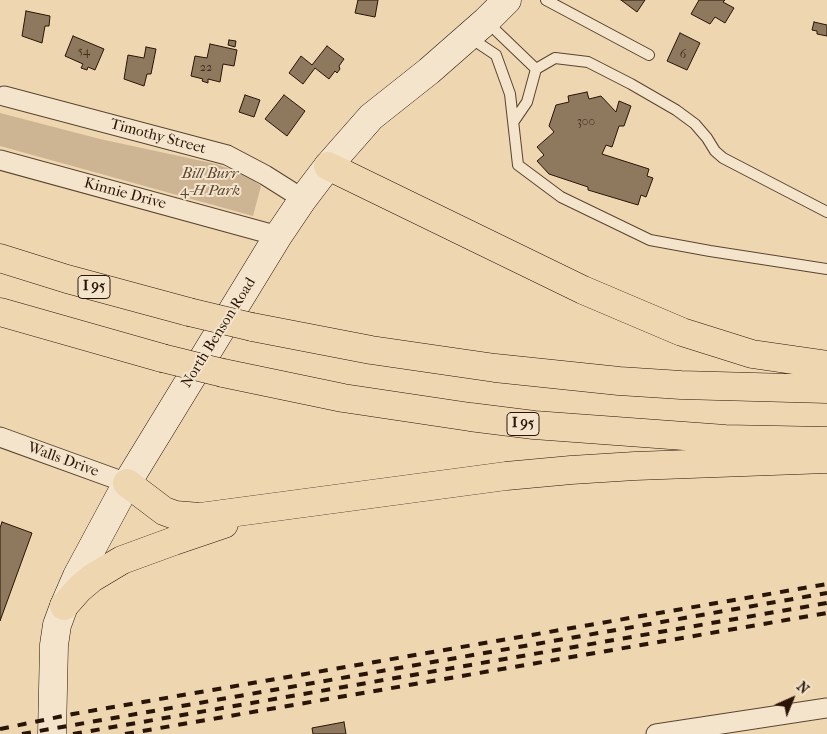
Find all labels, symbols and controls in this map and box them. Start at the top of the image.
house number: 54 [78,45,90,59]
house number: 6 [680,48,686,62]
house number: 22 [200,61,212,75]
house number: 300 [577,115,595,129]
street label: Timothy Street [108,116,208,158]
park label: Bill Burr 4-H Park [180,165,240,200]
street label: Kinnie Drive [82,174,168,214]
street label: North Benson Road [178,275,260,391]
road number: I 95 [78,276,110,298]
road number: I 95 [507,412,539,436]
street label: Walls Drive [25,439,101,481]
north arrow [767,674,817,724]
text: N [793,678,812,698]

